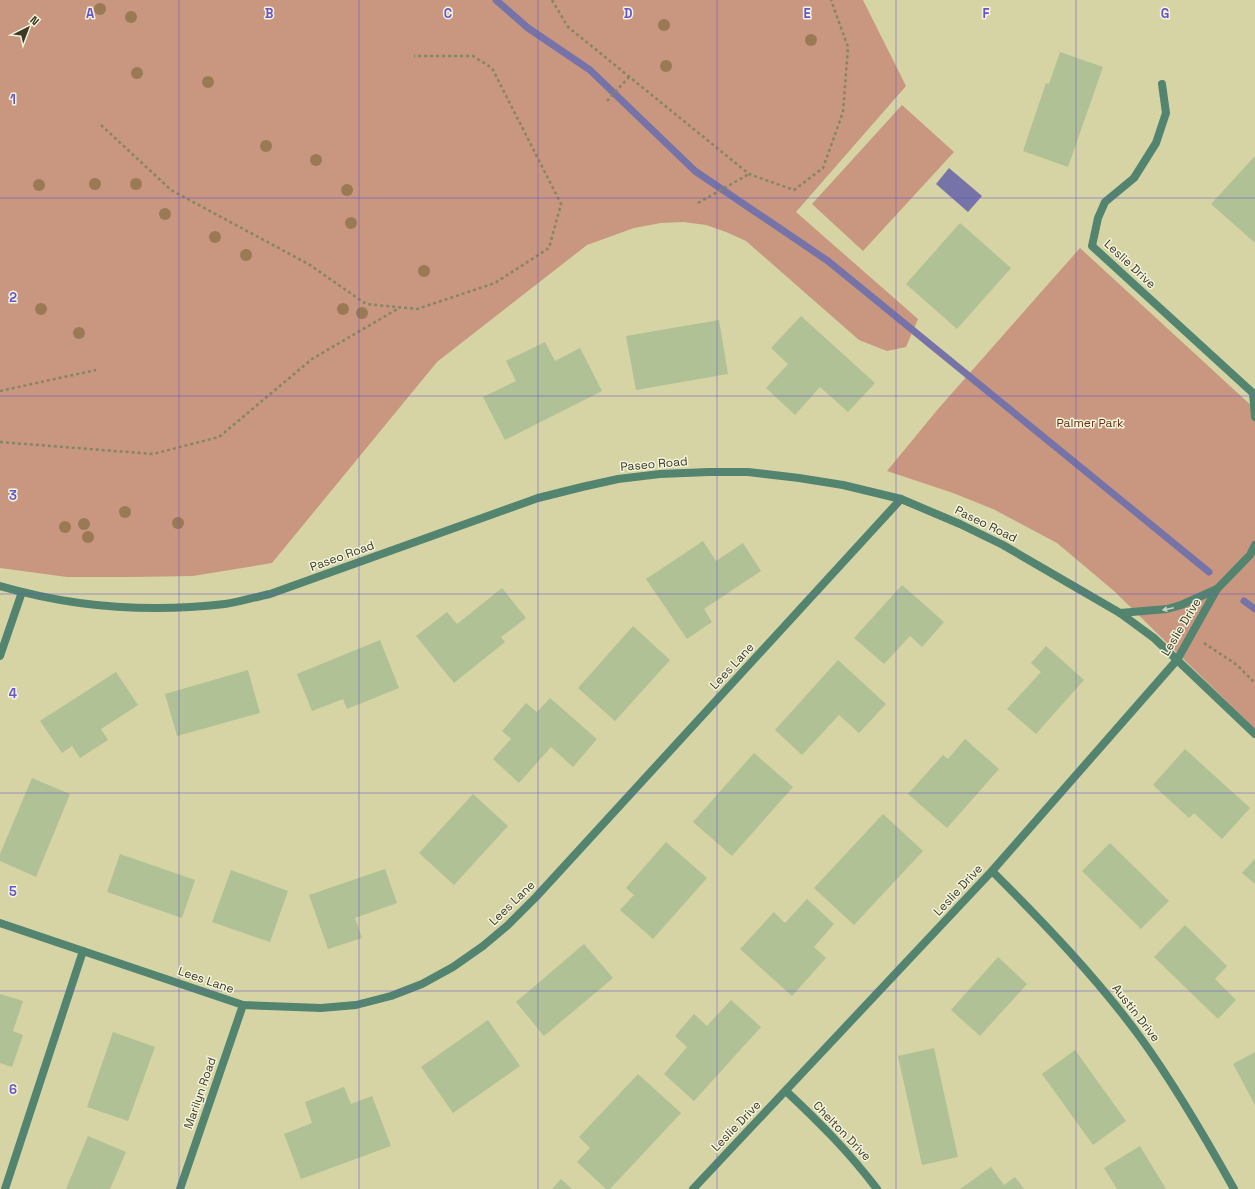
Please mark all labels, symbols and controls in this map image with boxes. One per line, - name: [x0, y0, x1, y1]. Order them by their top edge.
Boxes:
- text: A: [86, 5, 95, 22]
- text: B: [265, 5, 274, 22]
- text: C: [444, 5, 452, 22]
- text: D: [624, 5, 633, 22]
- text: E: [803, 5, 811, 22]
- text: F: [983, 5, 990, 22]
- text: G: [1161, 5, 1169, 22]
- north arrow: [8, 8, 48, 48]
- text: N: [27, 13, 42, 28]
- text: 1: [10, 91, 16, 108]
- street label: Leslie Drive: [1101, 236, 1159, 292]
- text: 2: [9, 289, 17, 306]
- park label: Palmer Park: [1057, 415, 1124, 431]
- street label: Paseo Road: [620, 453, 688, 475]
- text: 3: [9, 487, 17, 504]
- street label: Paseo Road: [952, 502, 1020, 546]
- street label: Paseo Road: [308, 537, 376, 575]
- street label: Leslie Drive: [1157, 595, 1205, 659]
- one-way arrow: [1162, 606, 1174, 612]
- street label: Lees Lane: [706, 639, 758, 693]
- text: 4: [9, 685, 17, 702]
- street label: Leslie Drive: [930, 861, 986, 919]
- street label: Lees Lane: [486, 877, 538, 929]
- text: 5: [9, 883, 17, 900]
- street label: Lees Lane: [176, 963, 236, 997]
- street label: Austin Drive: [1109, 981, 1163, 1045]
- street label: Marilyn Road: [180, 1055, 220, 1131]
- text: 6: [9, 1081, 17, 1098]
- street label: Leslie Drive: [708, 1097, 764, 1155]
- street label: Chelton Drive: [809, 1098, 875, 1164]

